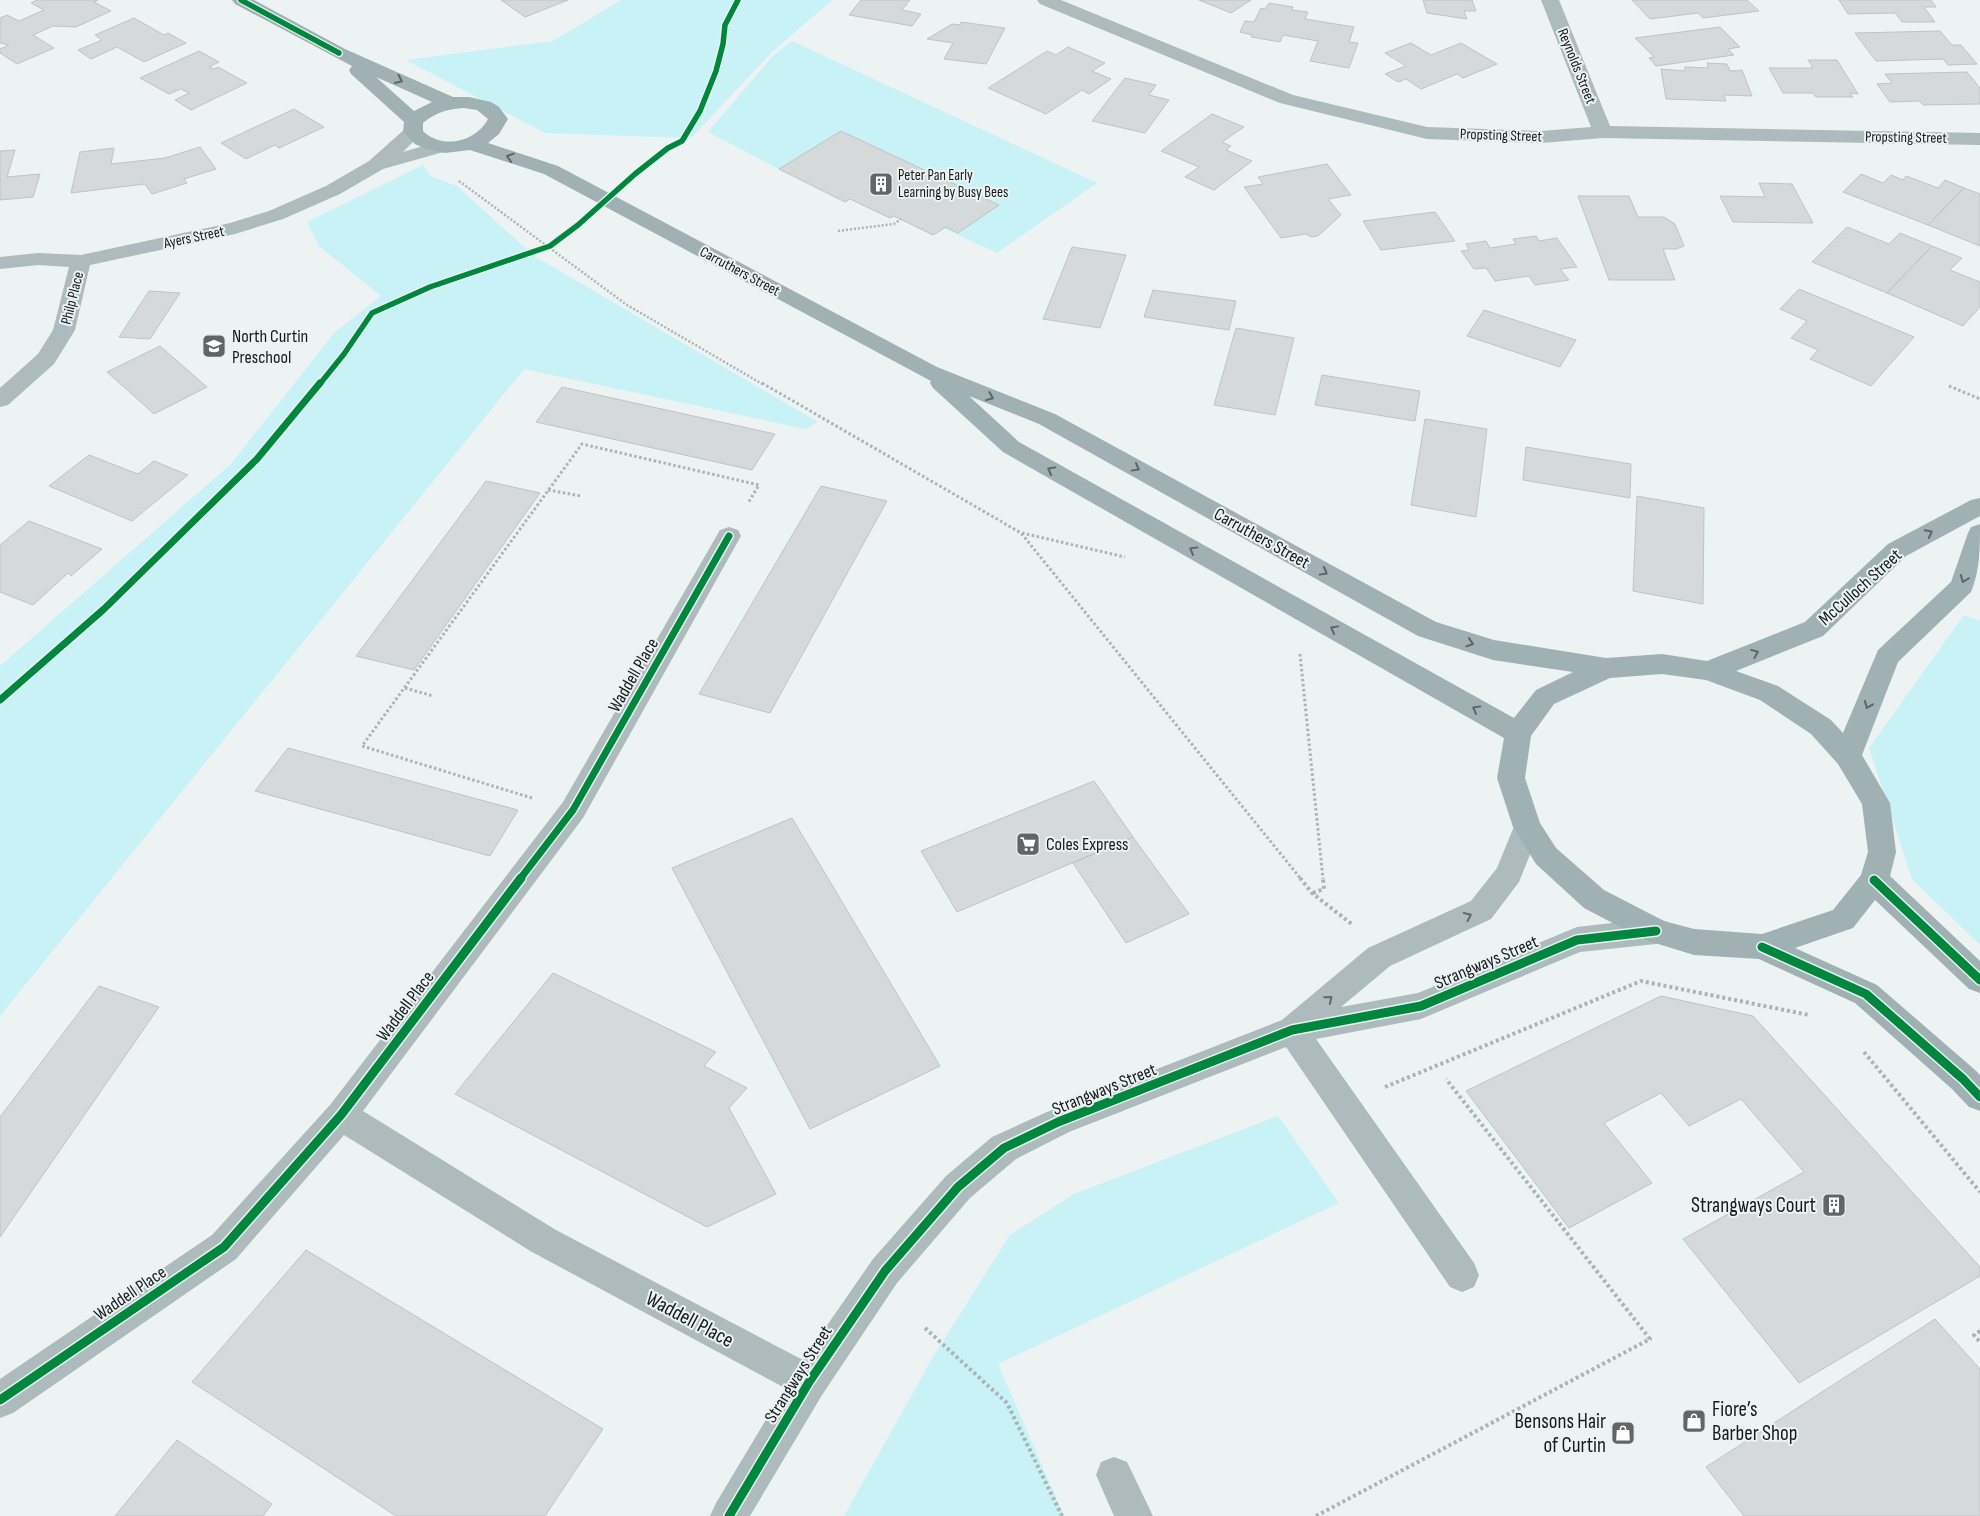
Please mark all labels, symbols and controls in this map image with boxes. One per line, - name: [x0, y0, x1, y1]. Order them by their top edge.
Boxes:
- street label: Reynolds Street: [1553, 26, 1600, 107]
- one-way arrow: [394, 74, 403, 85]
- street label: Propsting Street: [1460, 125, 1543, 146]
- street label: Propsting Street: [1865, 127, 1948, 148]
- one-way arrow: [507, 152, 515, 162]
- place label: Peter Pan Early Learning by Busy Bees: [898, 166, 1008, 202]
- building icon: Peter Pan Early Learning by Busy Bees: [868, 171, 894, 197]
- street label: Ayers Street: [161, 222, 227, 253]
- street label: Carruthers Street: [696, 242, 784, 301]
- street label: Philp Place: [57, 270, 88, 327]
- place label: North Curtin Preschool: [232, 326, 308, 368]
- school or university icon: North Curtin Preschool: [201, 333, 227, 359]
- one-way arrow: [985, 390, 994, 401]
- one-way arrow: [1130, 462, 1139, 472]
- one-way arrow: [1048, 466, 1057, 476]
- street label: Carruthers Street: [1210, 504, 1314, 574]
- one-way arrow: [1924, 529, 1933, 539]
- street label: McCulloch Street: [1815, 544, 1906, 630]
- one-way arrow: [1189, 546, 1198, 556]
- one-way arrow: [1319, 566, 1328, 576]
- one-way arrow: [1960, 574, 1970, 583]
- one-way arrow: [1331, 626, 1340, 636]
- street label: Waddell Place: [604, 634, 663, 716]
- one-way arrow: [1465, 637, 1473, 647]
- one-way arrow: [1750, 649, 1759, 659]
- one-way arrow: [1863, 701, 1873, 709]
- one-way arrow: [1472, 705, 1481, 715]
- supermarket icon: Coles Express: [1015, 831, 1041, 857]
- place label: Coles Express: [1046, 834, 1128, 855]
- one-way arrow: [1463, 912, 1472, 923]
- street label: Strangways Street: [1431, 931, 1542, 994]
- street label: Waddell Place: [372, 967, 439, 1045]
- one-way arrow: [1324, 995, 1333, 1004]
- street label: Strangways Street: [1049, 1059, 1160, 1120]
- building icon: Strangways Court: [1821, 1192, 1847, 1218]
- place label: Strangways Court: [1691, 1193, 1816, 1218]
- street label: Waddell Place: [90, 1262, 170, 1325]
- street label: Waddell Place: [642, 1286, 738, 1353]
- street label: Strangways Street: [760, 1321, 837, 1427]
- place label: Fiore’s Barber Shop: [1712, 1397, 1797, 1446]
- shop icon: Fiore’s Barber Shop: [1681, 1408, 1707, 1434]
- place label: Bensons Hair of Curtin: [1514, 1409, 1606, 1458]
- shop icon: Bensons Hair of Curtin: [1610, 1420, 1636, 1446]

